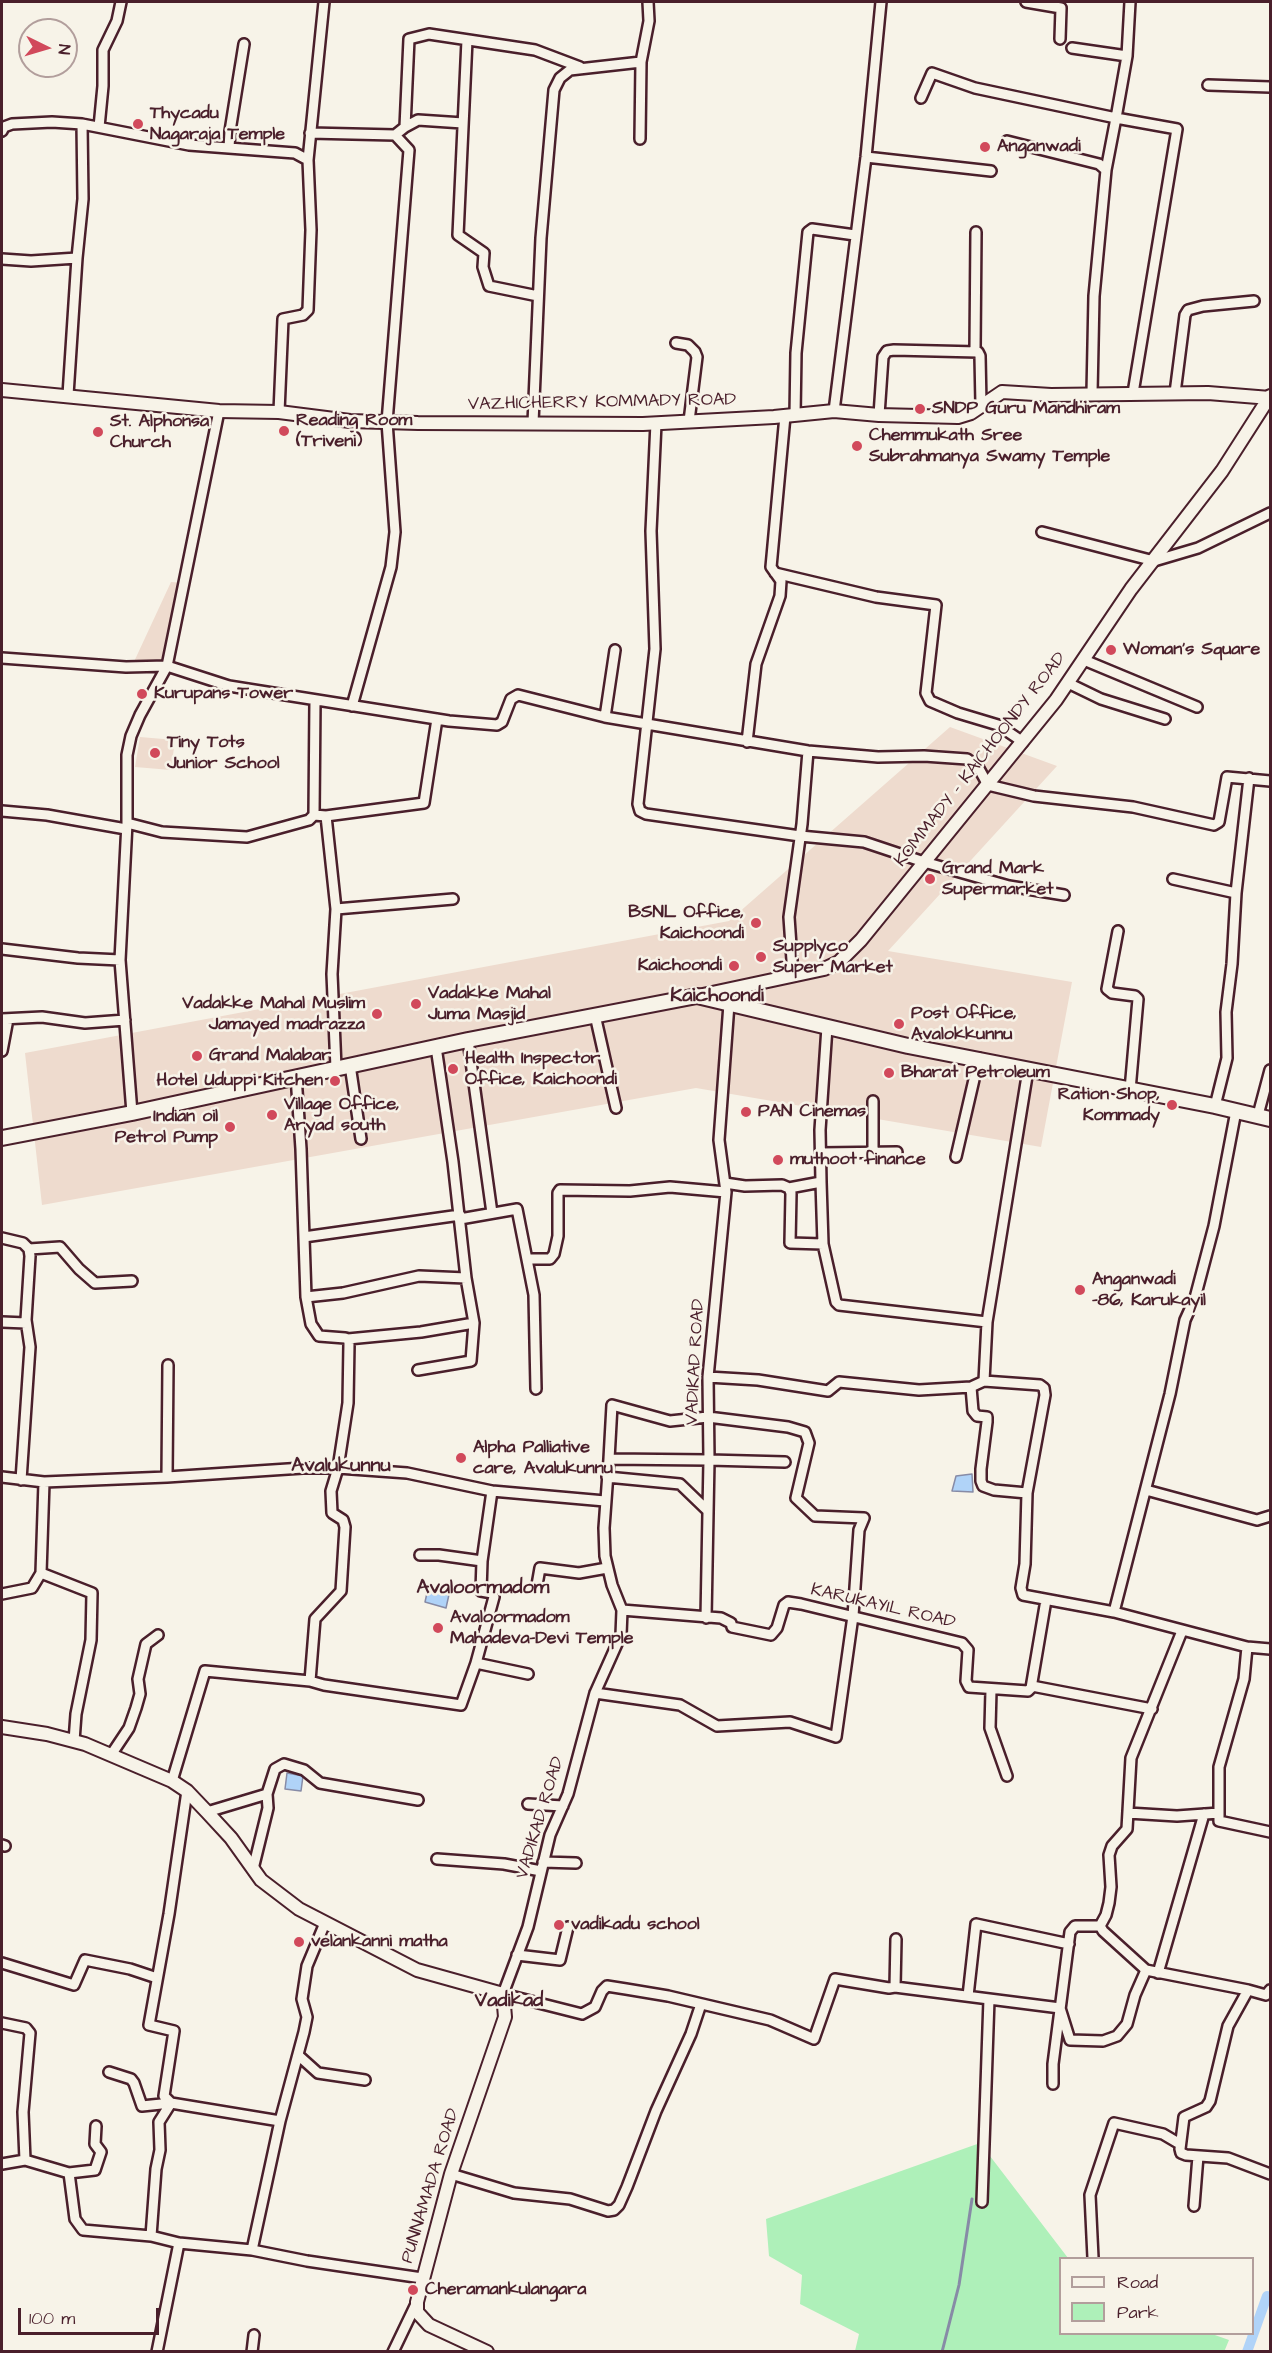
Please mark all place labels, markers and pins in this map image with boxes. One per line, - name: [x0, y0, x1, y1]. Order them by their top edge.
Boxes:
- place label: Thycadu Nagaraja Temple: [150, 103, 285, 146]
- marker: Thycadu Nagaraja Temple: [131, 117, 145, 131]
- place label: Anganwadi: [997, 136, 1081, 158]
- marker: Anganwadi: [978, 140, 992, 154]
- place label: SNDP Guru Mandhiram: [932, 398, 1120, 420]
- marker: SNDP Guru Mandhiram: [913, 402, 927, 416]
- place label: Reading Room (Triveni): [296, 410, 412, 452]
- place label: St. Alphonsa Church: [110, 411, 209, 454]
- marker: Reading Room (Triveni): [277, 424, 291, 438]
- marker: St. Alphonsa Church: [91, 425, 105, 439]
- place label: Chemmukath Sree Subrahmanya Swamy Temple: [869, 425, 1110, 468]
- marker: Chemmukath Sree Subrahmanya Swamy Temple: [850, 439, 864, 453]
- place label: Woman's Square: [1123, 639, 1260, 661]
- marker: Woman's Square: [1104, 643, 1118, 657]
- place label: Kurupans Tower: [154, 683, 293, 705]
- marker: Kurupans Tower: [135, 687, 149, 701]
- place label: Tiny Tots Junior School: [167, 732, 280, 774]
- marker: Tiny Tots Junior School: [148, 746, 162, 760]
- place label: Grand Mark Supermarket: [942, 858, 1054, 900]
- marker: Grand Mark Supermarket: [923, 872, 937, 886]
- place label: BSNL Office, Kaichoondi: [628, 902, 744, 944]
- marker: BSNL Office, Kaichoondi: [749, 916, 763, 930]
- place label: Supplyco Super Market: [773, 936, 893, 978]
- marker: Supplyco Super Market: [754, 950, 768, 964]
- place label: Kaichoondi: [638, 955, 722, 977]
- marker: Kaichoondi: [727, 959, 741, 973]
- place label: Vadakke Mahal Juma Masjid: [428, 983, 551, 1026]
- place label: Vadakke Mahal Muslim Jamayed madrazza: [182, 993, 365, 1036]
- marker: Vadakke Mahal Juma Masjid: [409, 997, 423, 1011]
- place label: Post Office, Avalokkunnu: [911, 1003, 1017, 1046]
- marker: Vadakke Mahal Muslim Jamayed madrazza: [370, 1007, 384, 1021]
- marker: Post Office, Avalokkunnu: [892, 1017, 906, 1031]
- place label: Grand Malabar: [209, 1045, 331, 1067]
- place label: Health Inspector Office, Kaichoondi: [465, 1048, 617, 1090]
- marker: Grand Malabar: [190, 1049, 204, 1063]
- marker: Health Inspector Office, Kaichoondi: [446, 1062, 460, 1076]
- place label: Bharat Petroleum: [901, 1062, 1050, 1084]
- marker: Bharat Petroleum: [882, 1066, 896, 1080]
- place label: Hotel Uduppi Kitchen: [157, 1070, 323, 1092]
- marker: Hotel Uduppi Kitchen: [328, 1074, 342, 1088]
- place label: Ration Shop, Kommady: [1058, 1084, 1160, 1126]
- place label: Village Office, Aryad south: [284, 1094, 400, 1136]
- marker: Ration Shop, Kommady: [1165, 1098, 1179, 1112]
- place label: PAN Cinemas: [758, 1101, 866, 1123]
- marker: PAN Cinemas: [739, 1105, 753, 1119]
- place label: Indian oil Petrol Pump: [115, 1106, 218, 1148]
- marker: Village Office, Aryad south: [265, 1108, 279, 1122]
- marker: Indian oil Petrol Pump: [223, 1120, 237, 1134]
- place label: muthoot finance: [790, 1149, 926, 1171]
- marker: muthoot finance: [771, 1153, 785, 1167]
- place label: Anganwadi -86, Karukayil: [1092, 1269, 1206, 1312]
- marker: Anganwadi -86, Karukayil: [1073, 1283, 1087, 1297]
- place label: Alpha Palliative care, Avalukunnu: [473, 1437, 613, 1480]
- marker: Alpha Palliative care, Avalukunnu: [454, 1451, 468, 1465]
- place label: Avaloormadom Mahadeva-Devi Temple: [450, 1607, 633, 1650]
- marker: Avaloormadom Mahadeva-Devi Temple: [431, 1621, 445, 1635]
- place label: vadikadu school: [571, 1914, 700, 1936]
- marker: vadikadu school: [552, 1918, 566, 1932]
- place label: velankanni matha: [311, 1931, 448, 1953]
- marker: velankanni matha: [292, 1935, 306, 1949]
- place label: Cheramankulangara: [425, 2279, 586, 2301]
- marker: Cheramankulangara: [406, 2283, 420, 2297]

